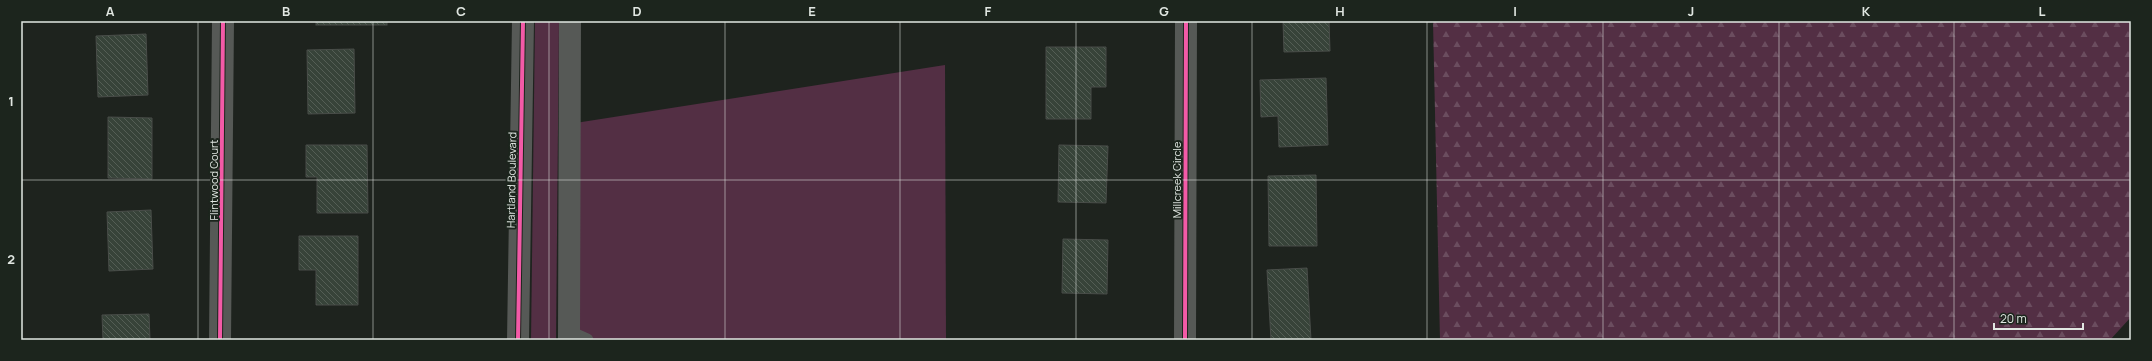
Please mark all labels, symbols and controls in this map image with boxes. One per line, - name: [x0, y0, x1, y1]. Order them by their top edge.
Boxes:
- text: A: [106, 2, 115, 20]
- text: B: [282, 2, 290, 20]
- text: C: [456, 2, 466, 20]
- text: D: [632, 2, 642, 20]
- text: E: [808, 2, 816, 20]
- text: F: [985, 2, 992, 20]
- text: G: [1159, 2, 1169, 20]
- text: H: [1335, 2, 1345, 20]
- text: I: [1513, 2, 1517, 20]
- text: J: [1688, 2, 1694, 20]
- text: K: [1862, 2, 1871, 20]
- text: L: [2039, 2, 2046, 20]
- text: 1: [8, 92, 14, 110]
- street label: Hartland Boulevard: [503, 132, 519, 228]
- street label: Flintwood Court: [206, 140, 221, 220]
- street label: Millcreek Circle: [1169, 141, 1184, 218]
- text: 2: [7, 250, 15, 268]
- scale bar: [1994, 305, 2083, 331]
- text: 20 m: [2000, 310, 2027, 327]

